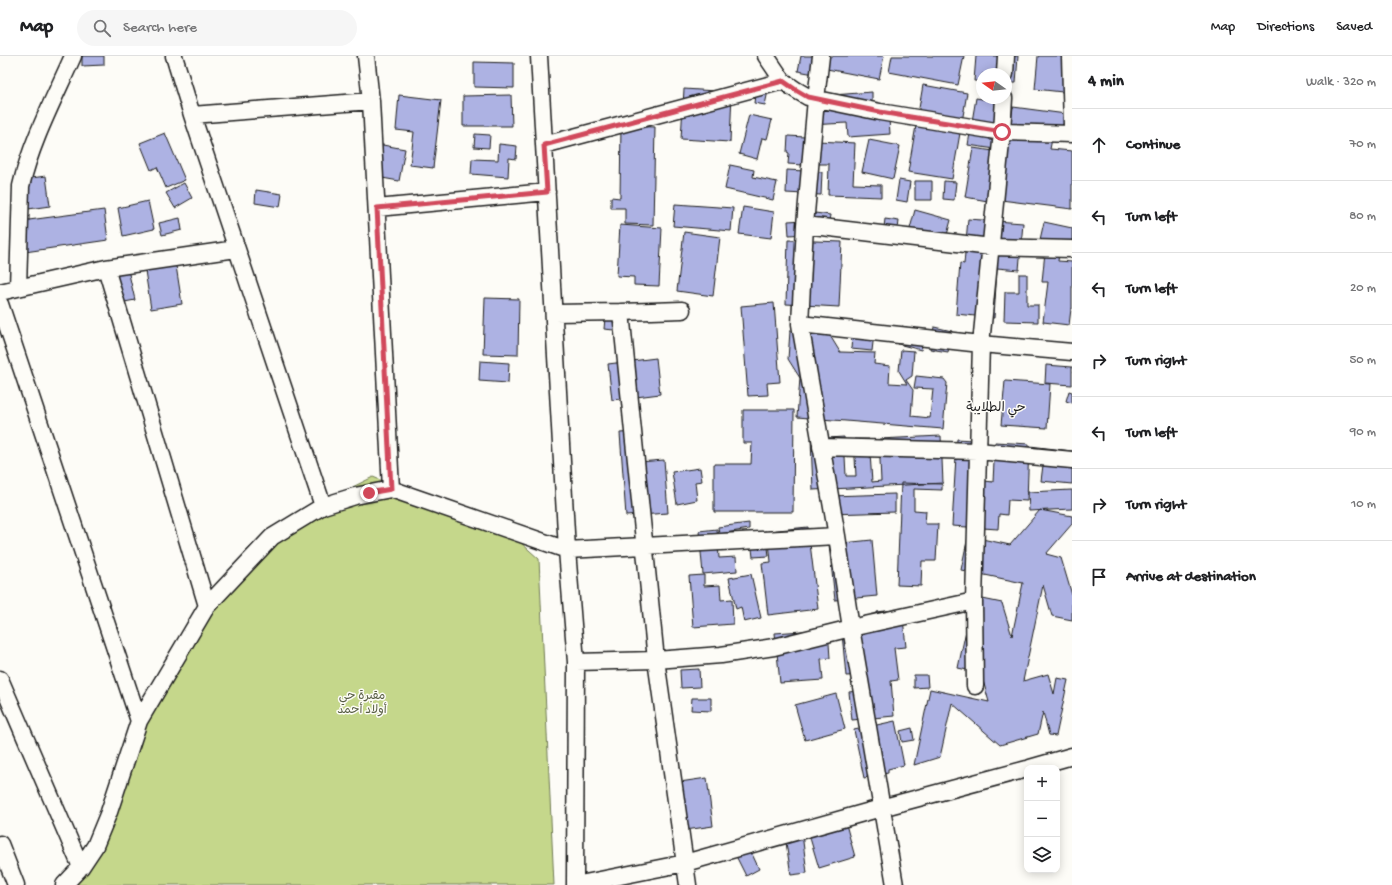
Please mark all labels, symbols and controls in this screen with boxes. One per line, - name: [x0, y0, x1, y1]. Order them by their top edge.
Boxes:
- search box: [77, 10, 357, 46]
- text: Map: [20, 16, 53, 39]
- icon: search: [91, 17, 113, 39]
- text: Search here: [123, 19, 197, 37]
- text: Map: [1211, 19, 1235, 36]
- text: Directions: [1257, 19, 1314, 36]
- text: Saved: [1336, 19, 1372, 36]
- north arrow: [976, 68, 1012, 104]
- text: 4 min: [1088, 72, 1124, 92]
- text: Walk · 320 m: [1306, 75, 1376, 90]
- route start: [993, 123, 1011, 141]
- icon: ahead: [1088, 134, 1110, 156]
- text: Continue: [1126, 136, 1180, 154]
- text: 70 m: [1350, 137, 1376, 152]
- icon: left: [1088, 206, 1110, 228]
- text: Turn left: [1126, 208, 1177, 226]
- text: 80 m: [1349, 209, 1376, 224]
- icon: left: [1088, 278, 1110, 300]
- text: Turn left: [1126, 280, 1177, 298]
- text: 20 m: [1350, 281, 1376, 296]
- icon: right: [1088, 350, 1110, 372]
- text: Turn right: [1126, 352, 1186, 370]
- text: 50 m: [1349, 353, 1376, 368]
- district label: حي الطلايبة: [966, 401, 1026, 418]
- icon: left: [1088, 422, 1110, 444]
- text: Turn left: [1126, 424, 1177, 442]
- text: 90 m: [1350, 425, 1376, 440]
- route end: [360, 484, 378, 502]
- icon: right: [1088, 494, 1110, 516]
- text: Turn right: [1126, 496, 1186, 514]
- text: 10 m: [1351, 497, 1376, 512]
- icon: arrive: [1088, 566, 1110, 588]
- text: Arrive at destination: [1126, 568, 1256, 586]
- park label: مقبرة حي أولاد أحمد: [337, 690, 387, 718]
- map controls: [1024, 765, 1060, 873]
- button: +: [1024, 765, 1060, 801]
- button: −: [1024, 801, 1060, 837]
- button: layers: [1024, 837, 1060, 873]

